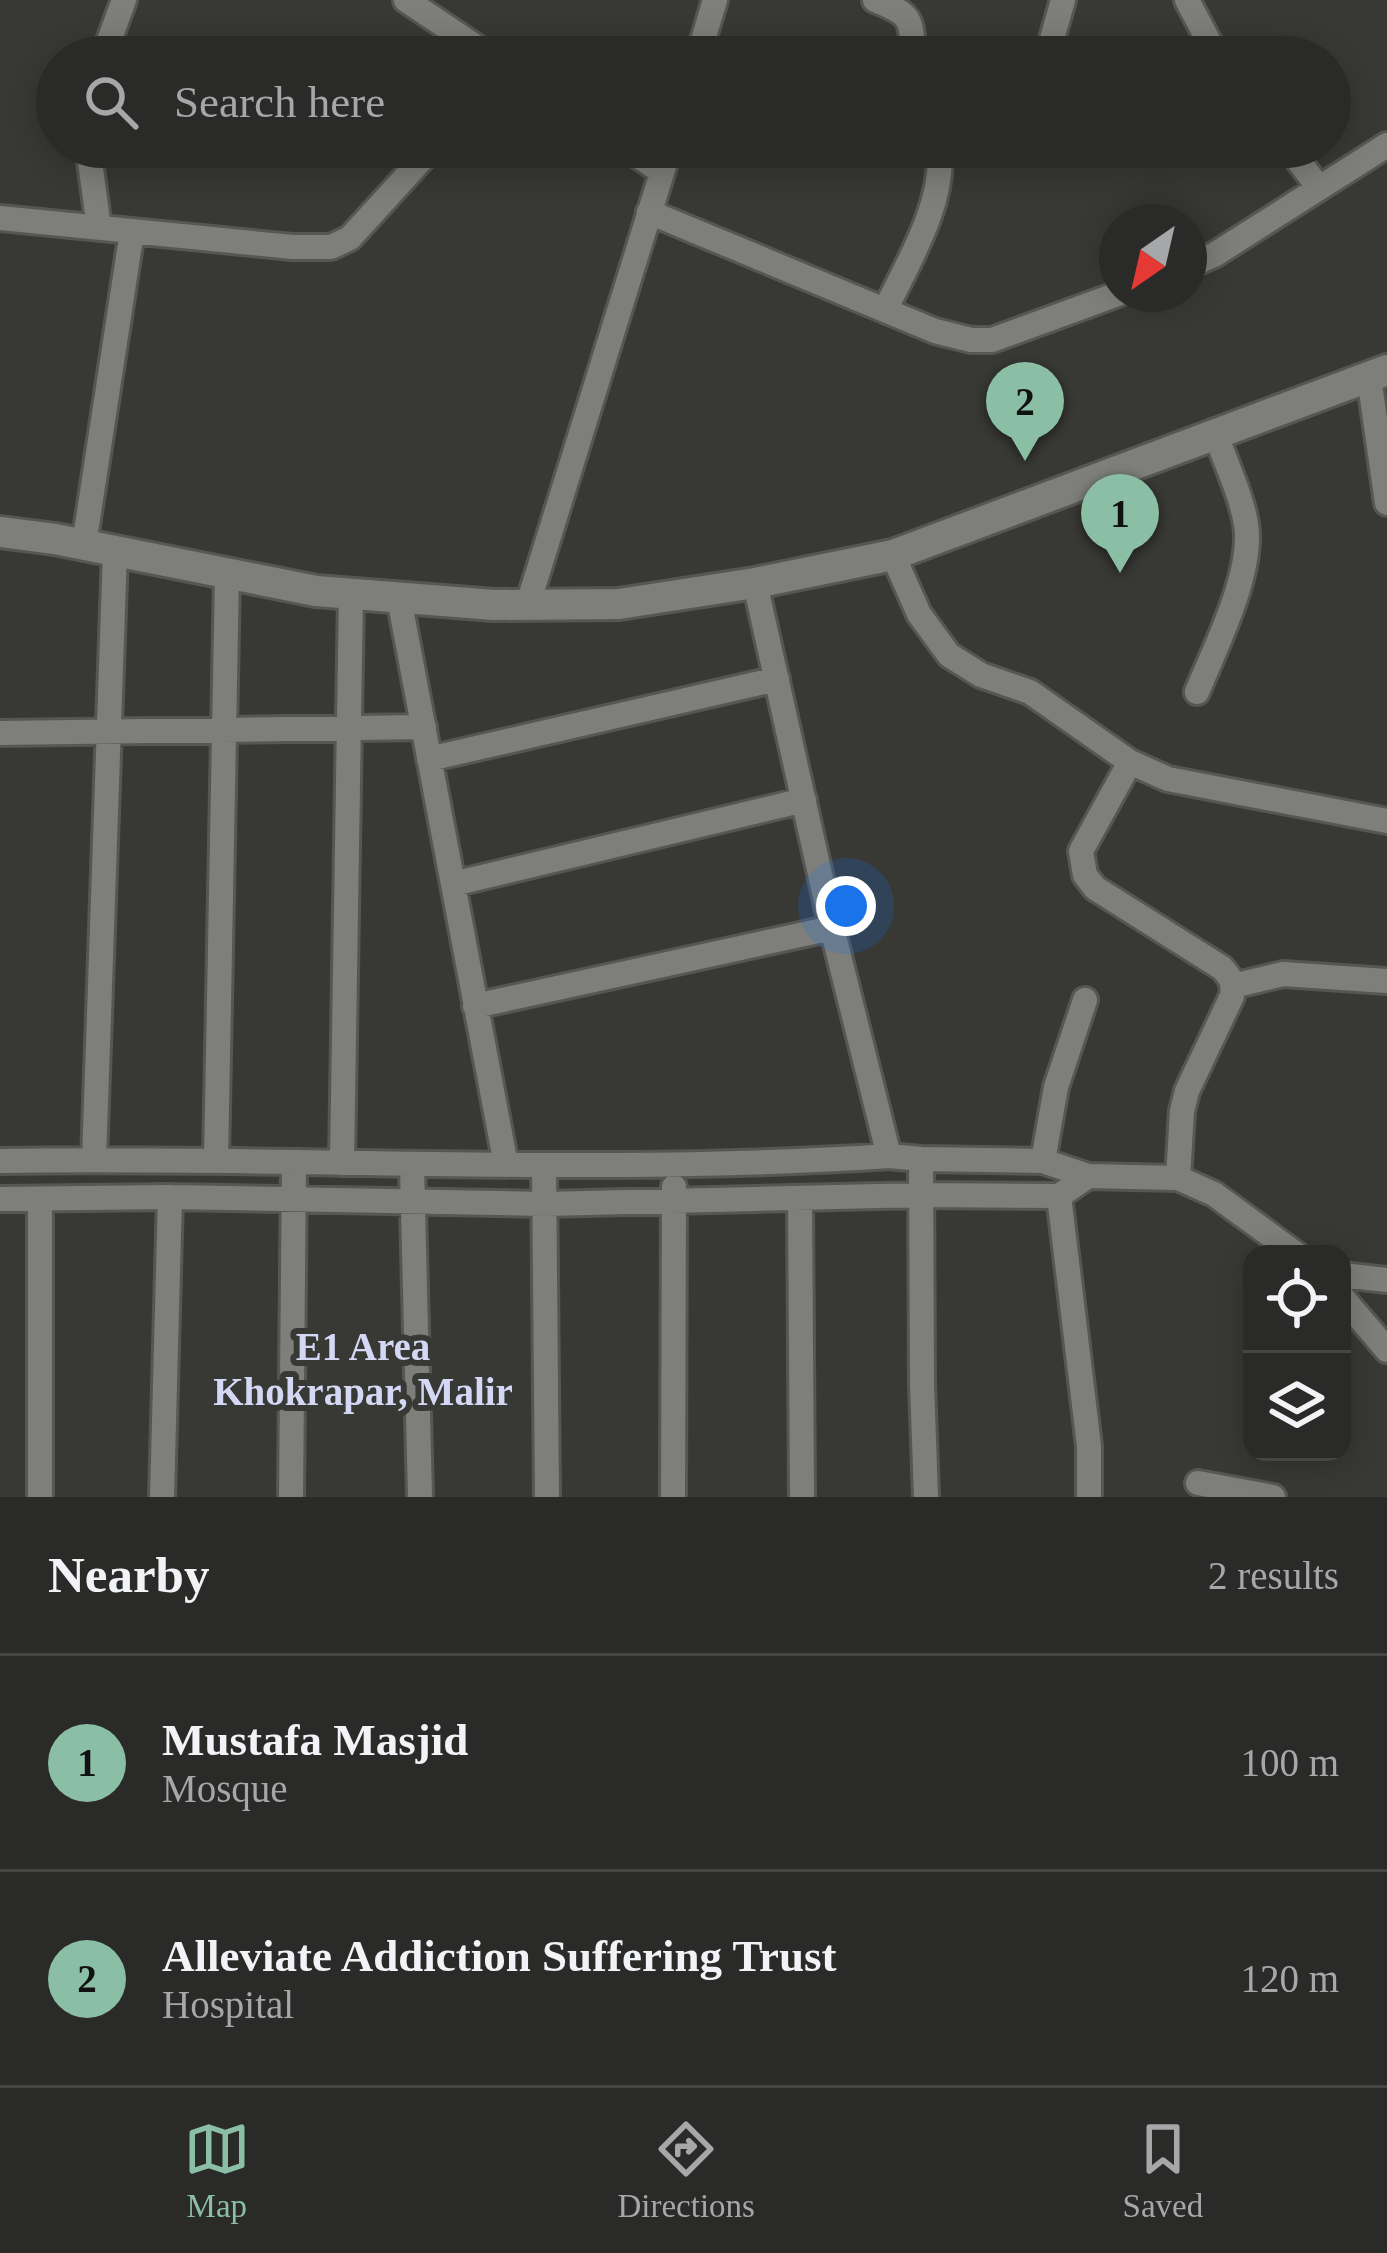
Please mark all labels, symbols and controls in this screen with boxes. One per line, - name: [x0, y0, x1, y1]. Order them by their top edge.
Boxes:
- search box: [36, 36, 1351, 168]
- icon: search: [78, 69, 144, 135]
- text: Search here: [174, 77, 385, 127]
- north arrow: [1099, 204, 1207, 312]
- pin: 2: [986, 362, 1064, 461]
- pin: 1: [1081, 474, 1159, 573]
- your location: [816, 876, 876, 936]
- map controls: [1243, 1245, 1351, 1461]
- button: locate: [1243, 1245, 1351, 1353]
- district label: E1 Area Khokrapar, Malir: [213, 1325, 513, 1414]
- button: layers: [1243, 1353, 1351, 1461]
- text: Nearby: [48, 1547, 209, 1603]
- text: 2 results: [1208, 1554, 1339, 1597]
- text: Mustafa Masjid: [162, 1715, 468, 1765]
- text: 1: [77, 1741, 97, 1784]
- text: 100 m: [1240, 1741, 1339, 1784]
- text: Mosque: [162, 1767, 288, 1810]
- text: Alleviate Addiction Suffering Trust: [162, 1931, 837, 1981]
- text: 2: [77, 1957, 97, 2000]
- text: 120 m: [1240, 1957, 1339, 2000]
- text: Hospital: [162, 1983, 294, 2026]
- tab: Map: [184, 2116, 250, 2225]
- tab: Directions: [617, 2116, 755, 2225]
- tab: Saved: [1123, 2116, 1203, 2225]

